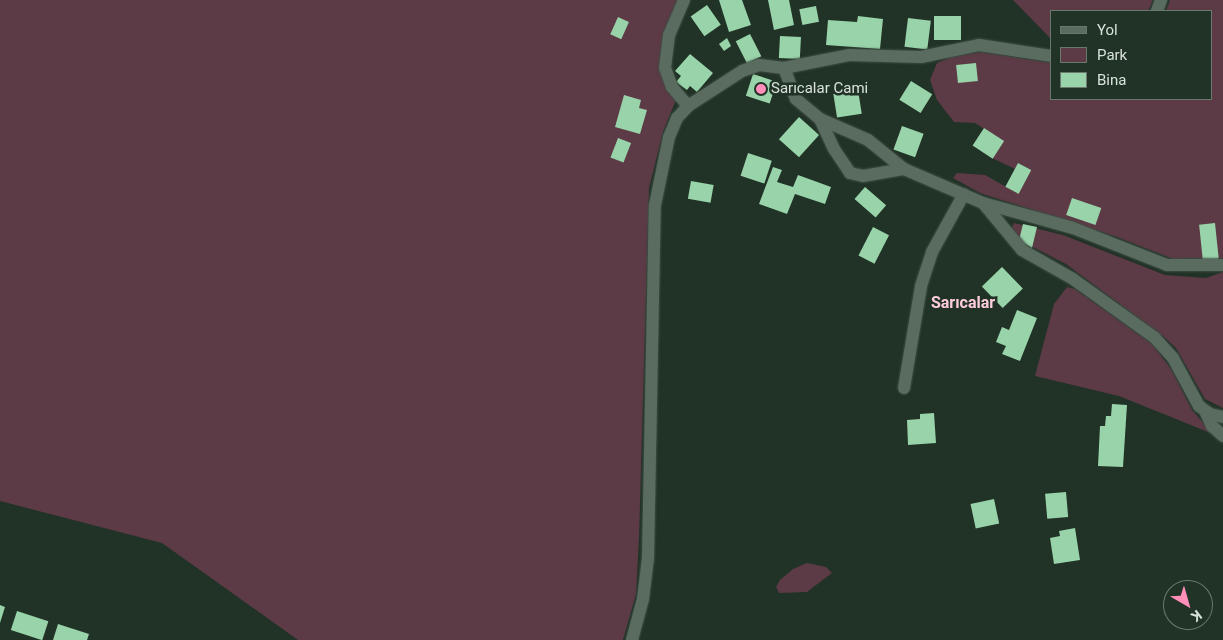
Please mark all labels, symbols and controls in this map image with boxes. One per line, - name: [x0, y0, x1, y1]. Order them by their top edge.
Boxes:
- legend: [1050, 10, 1213, 100]
- text: Yol: [1097, 21, 1118, 39]
- text: Park: [1097, 46, 1127, 64]
- text: Bina: [1097, 71, 1126, 89]
- place label: Sarıcalar Cami: [771, 80, 868, 98]
- marker: Sarıcalar Cami: [755, 83, 767, 95]
- district label: Sarıcalar: [931, 293, 995, 313]
- north arrow: [1163, 580, 1213, 630]
- text: K: [1188, 607, 1205, 625]

